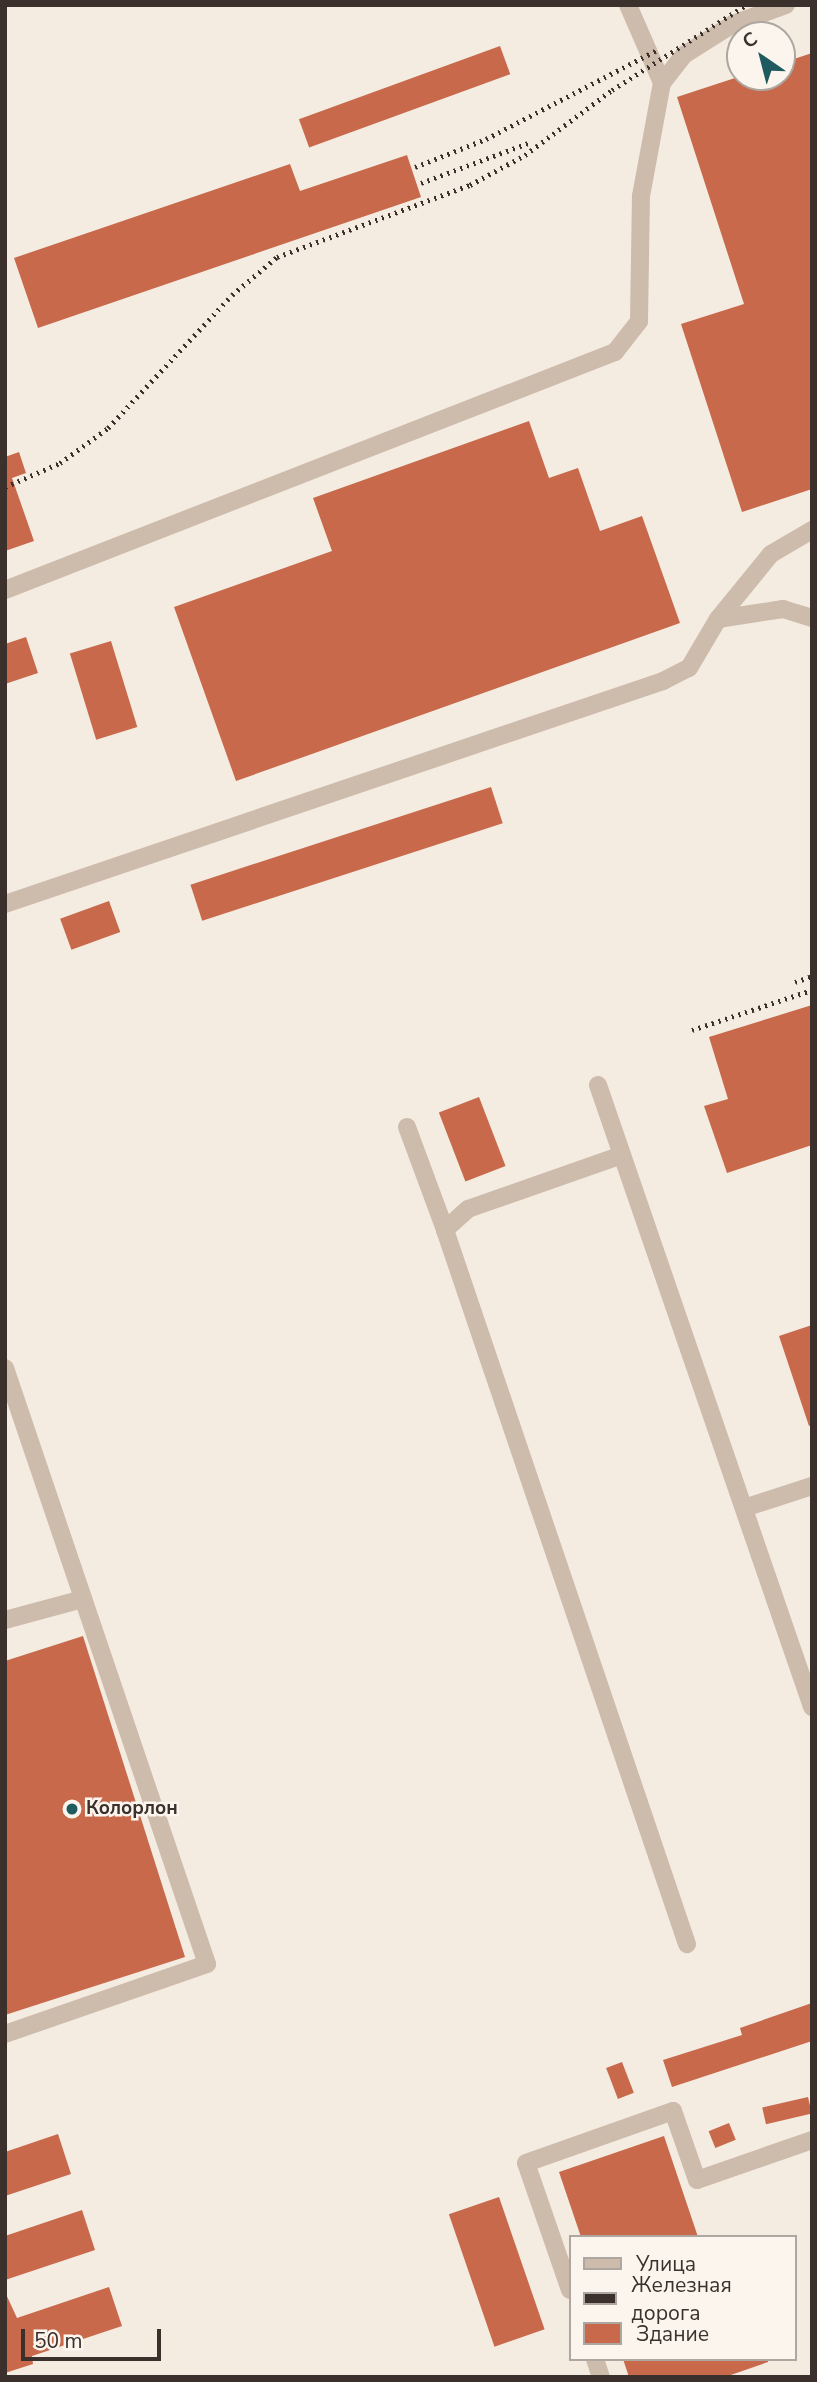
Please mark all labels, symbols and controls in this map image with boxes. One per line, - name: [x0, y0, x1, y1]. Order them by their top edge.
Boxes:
- north arrow: [726, 21, 796, 91]
- text: С: [737, 26, 763, 55]
- place label: Колорлон: [86, 1798, 178, 1820]
- marker: Колорлон: [64, 1801, 80, 1817]
- legend: [568, 2235, 796, 2361]
- text: Улица: [636, 2250, 696, 2278]
- text: Железная дорога: [631, 2271, 732, 2327]
- scale bar: [24, 2316, 164, 2360]
- text: Здание: [636, 2320, 709, 2348]
- text: 50 m: [34, 2327, 83, 2355]

